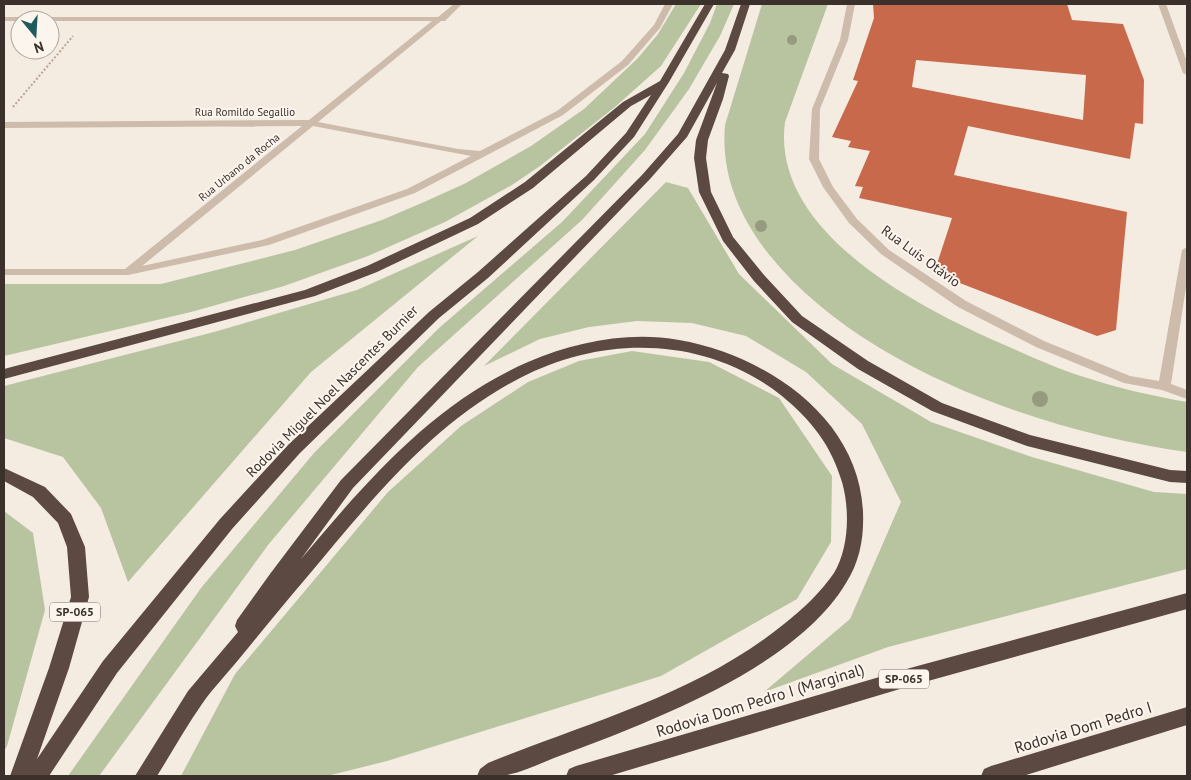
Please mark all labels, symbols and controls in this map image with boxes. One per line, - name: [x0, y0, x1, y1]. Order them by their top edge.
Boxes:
- north arrow: [10, 10, 60, 60]
- text: N: [32, 37, 46, 57]
- street label: Rua Romildo Segallio: [195, 105, 295, 119]
- street label: Rua Urbano da Rocha: [196, 130, 282, 204]
- street label: Rua Luis Otávio: [878, 221, 964, 291]
- street label: Rodovia Miguel Noel Nascentes Burnier: [242, 301, 422, 481]
- road number: SP-065: [50, 602, 100, 622]
- street label: Rodovia Dom Pedro I (Marginal): [654, 659, 866, 741]
- road number: SP-065: [879, 670, 929, 689]
- street label: Rodovia Dom Pedro I: [1012, 697, 1154, 757]

